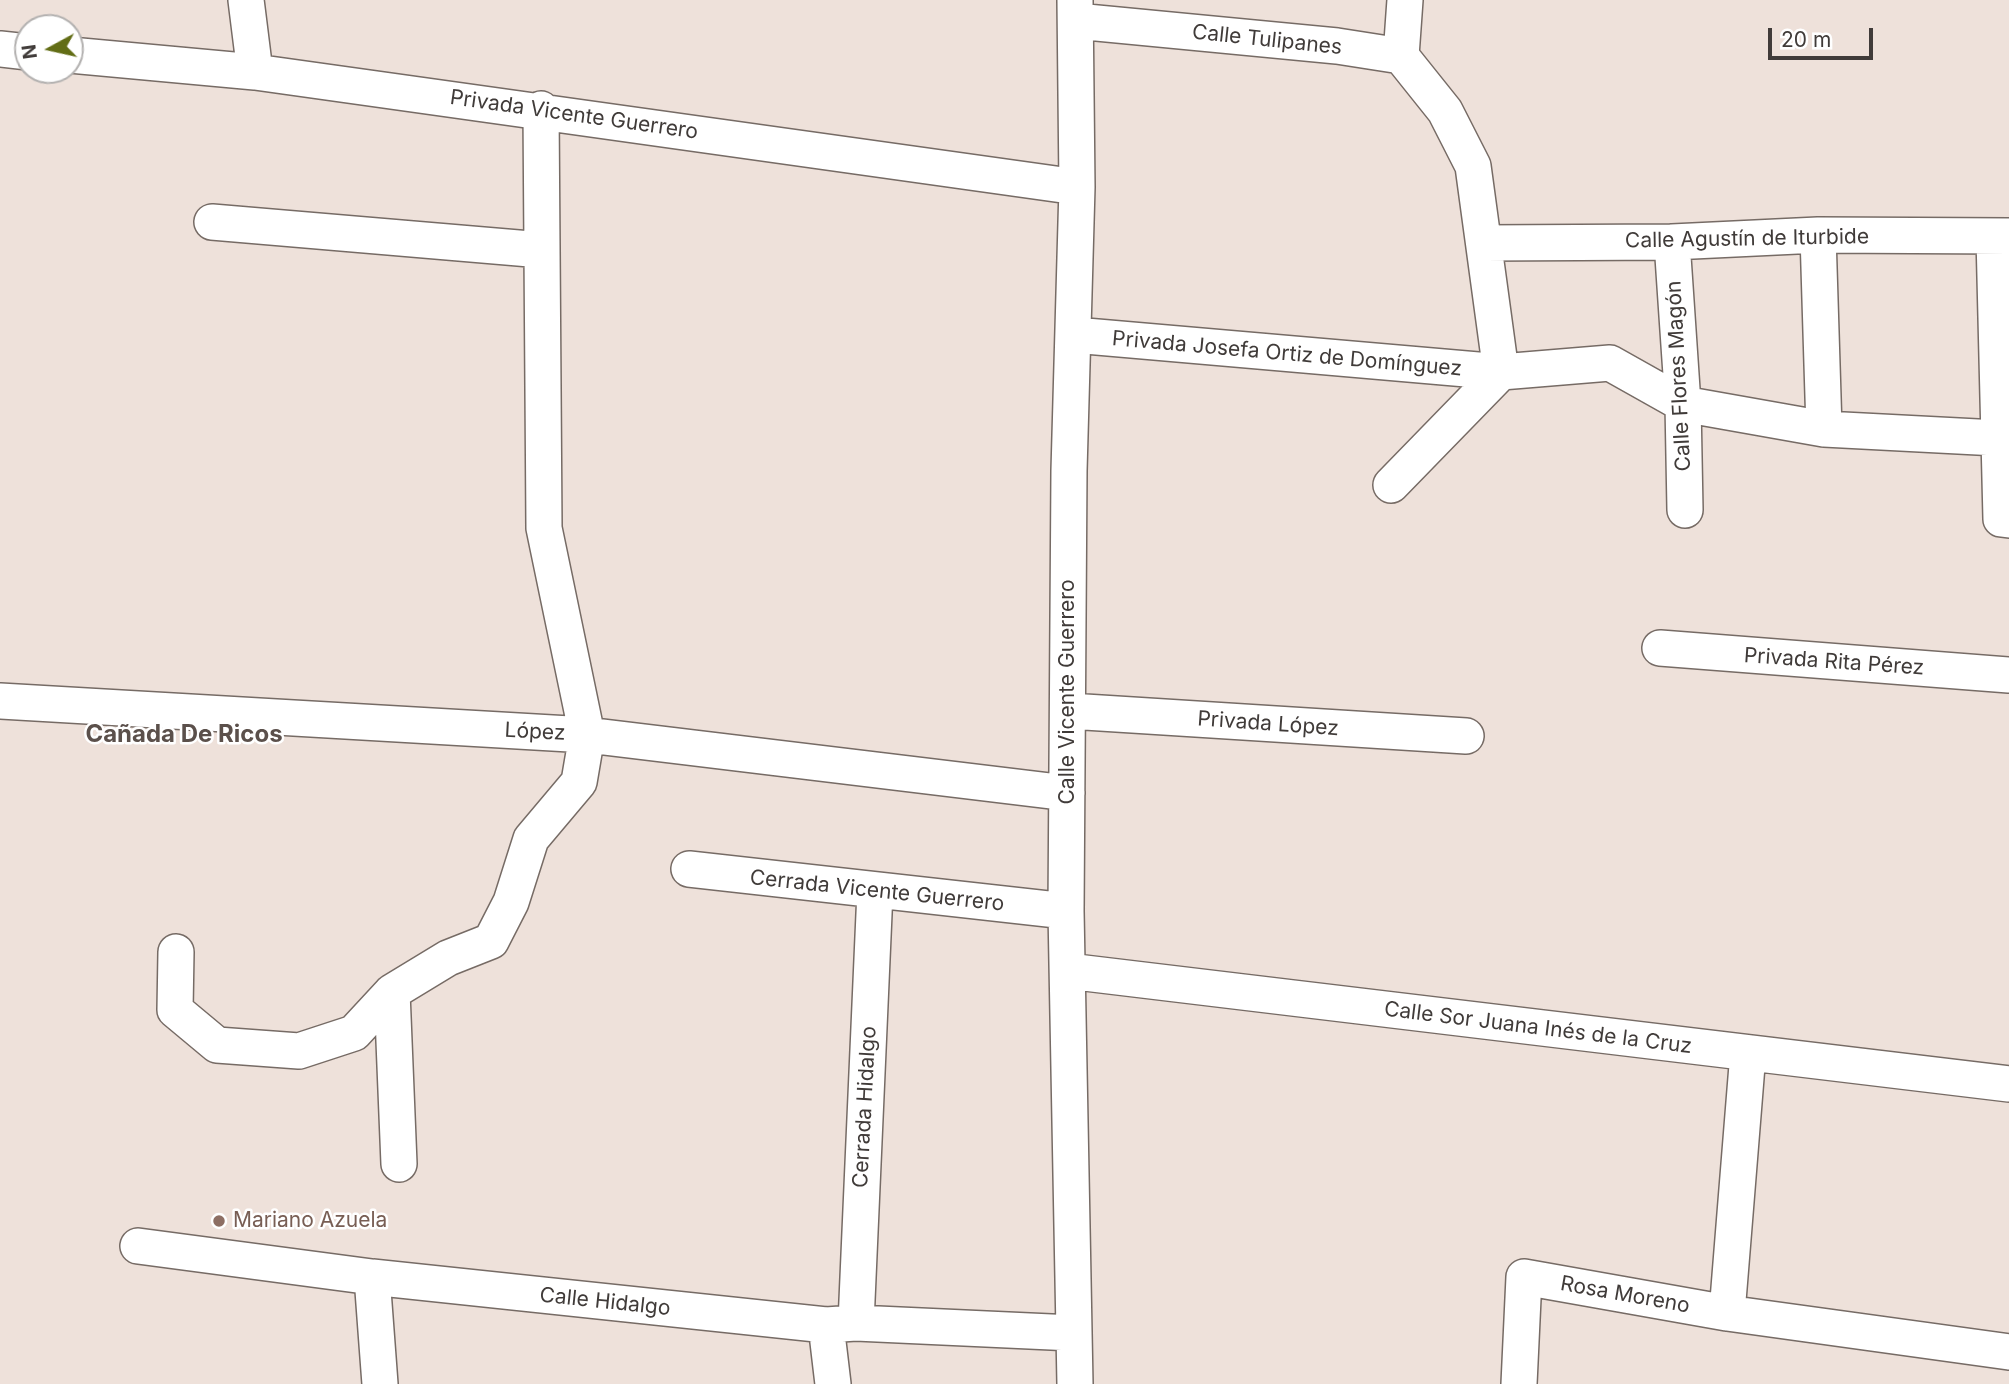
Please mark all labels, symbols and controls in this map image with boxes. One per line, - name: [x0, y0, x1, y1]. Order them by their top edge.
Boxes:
- north arrow: [14, 14, 84, 84]
- scale bar: [1771, 14, 1876, 58]
- street label: Calle Tulipanes: [1191, 20, 1343, 60]
- text: 20 m: [1781, 27, 1831, 52]
- text: N: [17, 43, 42, 60]
- street label: Privada Vicente Guerrero: [448, 85, 700, 145]
- street label: Calle Agustín de Iturbide: [1625, 224, 1869, 254]
- street label: Calle Flores Magón: [1661, 280, 1697, 472]
- street label: Privada Josefa Ortiz de Domínguez: [1111, 326, 1463, 382]
- street label: Calle Vicente Guerrero: [1055, 579, 1081, 805]
- street label: Privada Rita Pérez: [1743, 643, 1925, 681]
- street label: Privada López: [1196, 706, 1340, 742]
- street label: López: [504, 718, 566, 746]
- district label: Cañada De Ricos: [85, 721, 283, 749]
- street label: Cerrada Vicente Guerrero: [749, 865, 1005, 917]
- street label: Calle Sor Juana Inés de la Cruz: [1383, 997, 1693, 1059]
- street label: Cerrada Hidalgo: [848, 1025, 882, 1189]
- place label: Mariano Azuela: [233, 1208, 387, 1234]
- marker: Mariano Azuela: [211, 1213, 227, 1229]
- street label: Rosa Moreno: [1558, 1271, 1692, 1319]
- street label: Calle Hidalgo: [538, 1283, 672, 1321]

